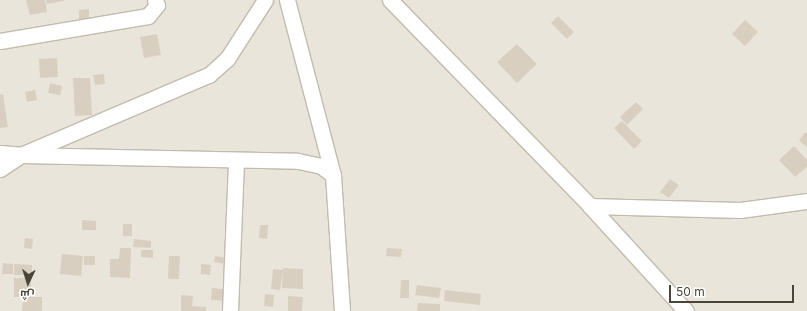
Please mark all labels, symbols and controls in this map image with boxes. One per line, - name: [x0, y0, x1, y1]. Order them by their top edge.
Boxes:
- north arrow: [8, 263, 48, 303]
- scale bar: [671, 277, 796, 303]
- text: 50 m: [676, 284, 705, 299]
- text: ش: [20, 287, 35, 302]

